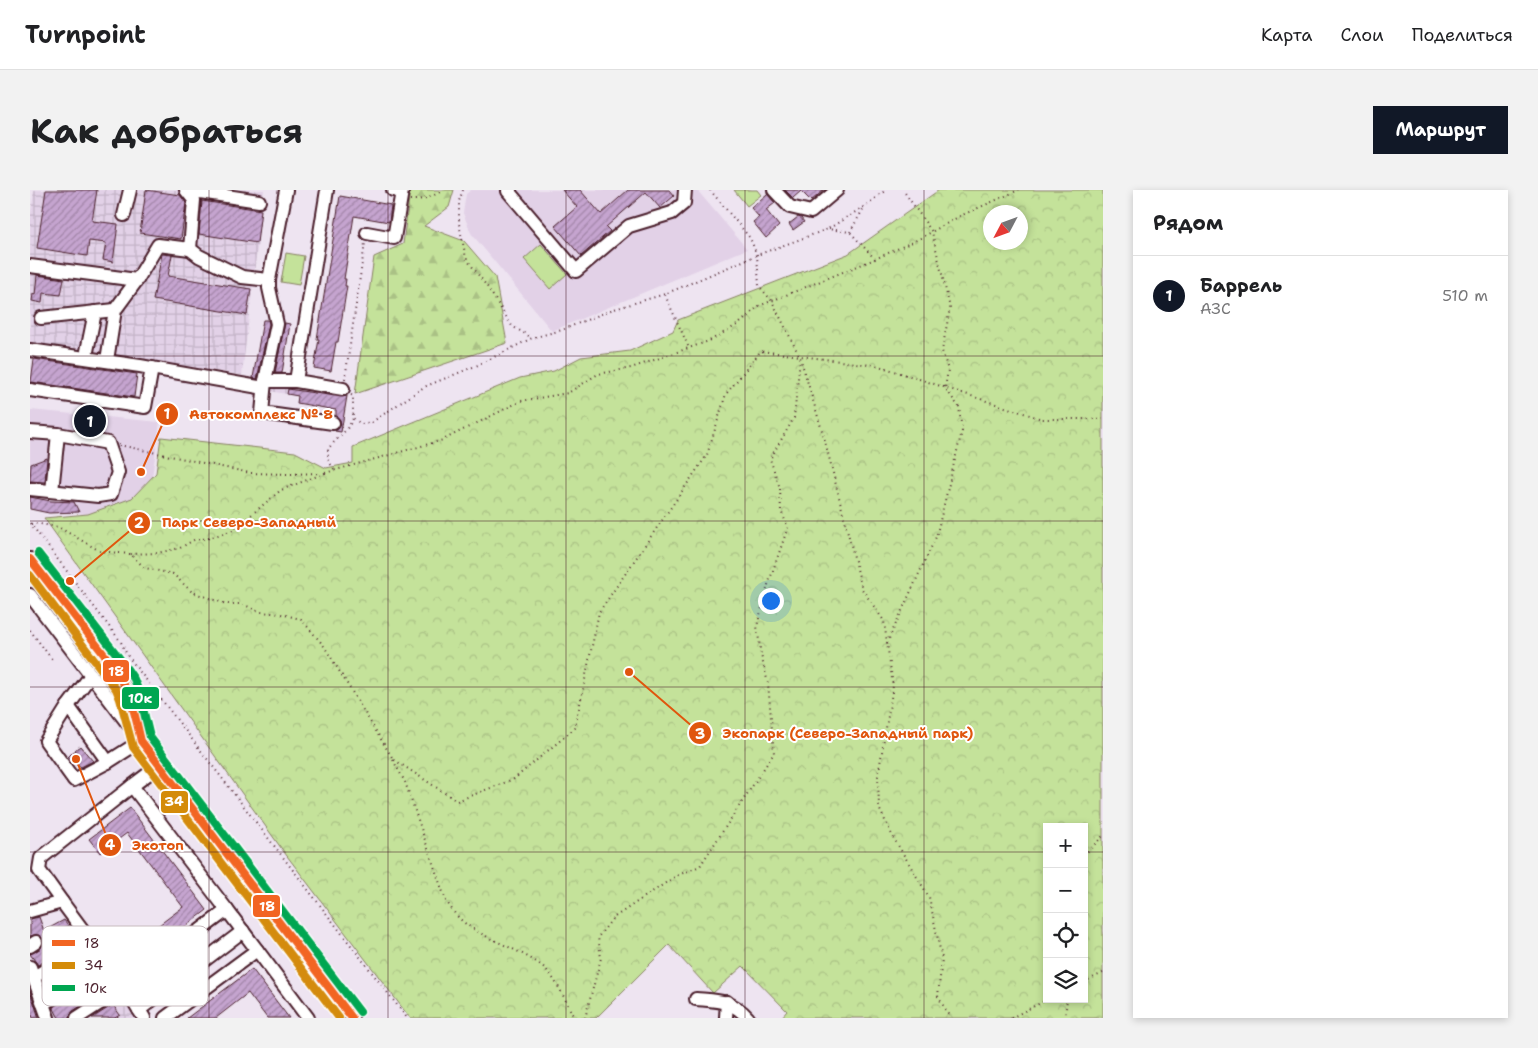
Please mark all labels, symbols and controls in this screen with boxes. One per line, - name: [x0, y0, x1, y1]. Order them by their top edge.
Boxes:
- text: Turnpoint: [25, 19, 146, 51]
- text: Карта: [1261, 23, 1312, 47]
- text: Слои: [1340, 23, 1384, 47]
- text: Поделиться: [1412, 23, 1513, 47]
- button: Маршрут: [1373, 106, 1508, 154]
- text: Как добраться: [30, 107, 303, 154]
- north arrow: [983, 205, 1028, 250]
- text: Рядом: [1153, 209, 1223, 237]
- text: Баррель: [1200, 273, 1282, 298]
- text: 1: [1165, 285, 1173, 306]
- text: 510 m: [1442, 285, 1488, 306]
- text: АЗС: [1200, 298, 1231, 319]
- callout: Автокомплекс № 8: [154, 400, 343, 429]
- pin: 1: [74, 402, 106, 440]
- text: 1: [164, 404, 171, 424]
- text: Автокомплекс № 8: [189, 405, 333, 423]
- callout: Парк Северо-Западный: [127, 508, 346, 537]
- text: 2: [134, 513, 145, 533]
- text: Парк Северо-Западный: [162, 513, 336, 531]
- your location: [758, 588, 784, 614]
- line badge: 18: [102, 659, 130, 683]
- text: 18: [108, 662, 124, 680]
- line badge: 10к: [121, 686, 160, 710]
- text: 10к: [128, 689, 152, 707]
- callout: Экопарк (Северо-Западный парк): [688, 719, 983, 748]
- text: 3: [695, 724, 705, 744]
- text: Экопарк (Северо-Западный парк): [723, 724, 973, 742]
- line badge: 34: [160, 790, 189, 814]
- text: 34: [164, 792, 184, 810]
- map controls: [1043, 823, 1088, 1003]
- button: +: [1043, 823, 1088, 868]
- callout: Экотоп: [97, 830, 194, 859]
- text: 4: [105, 835, 116, 855]
- text: Экотоп: [132, 836, 184, 854]
- button: −: [1043, 868, 1088, 913]
- line badge: 18: [252, 894, 281, 918]
- text: 18: [259, 897, 275, 915]
- button: locate: [1043, 913, 1088, 958]
- legend: [42, 926, 208, 1006]
- text: 18: [84, 934, 99, 952]
- text: 34: [84, 956, 103, 974]
- button: layers: [1043, 958, 1088, 1003]
- text: 10к: [84, 979, 107, 997]

